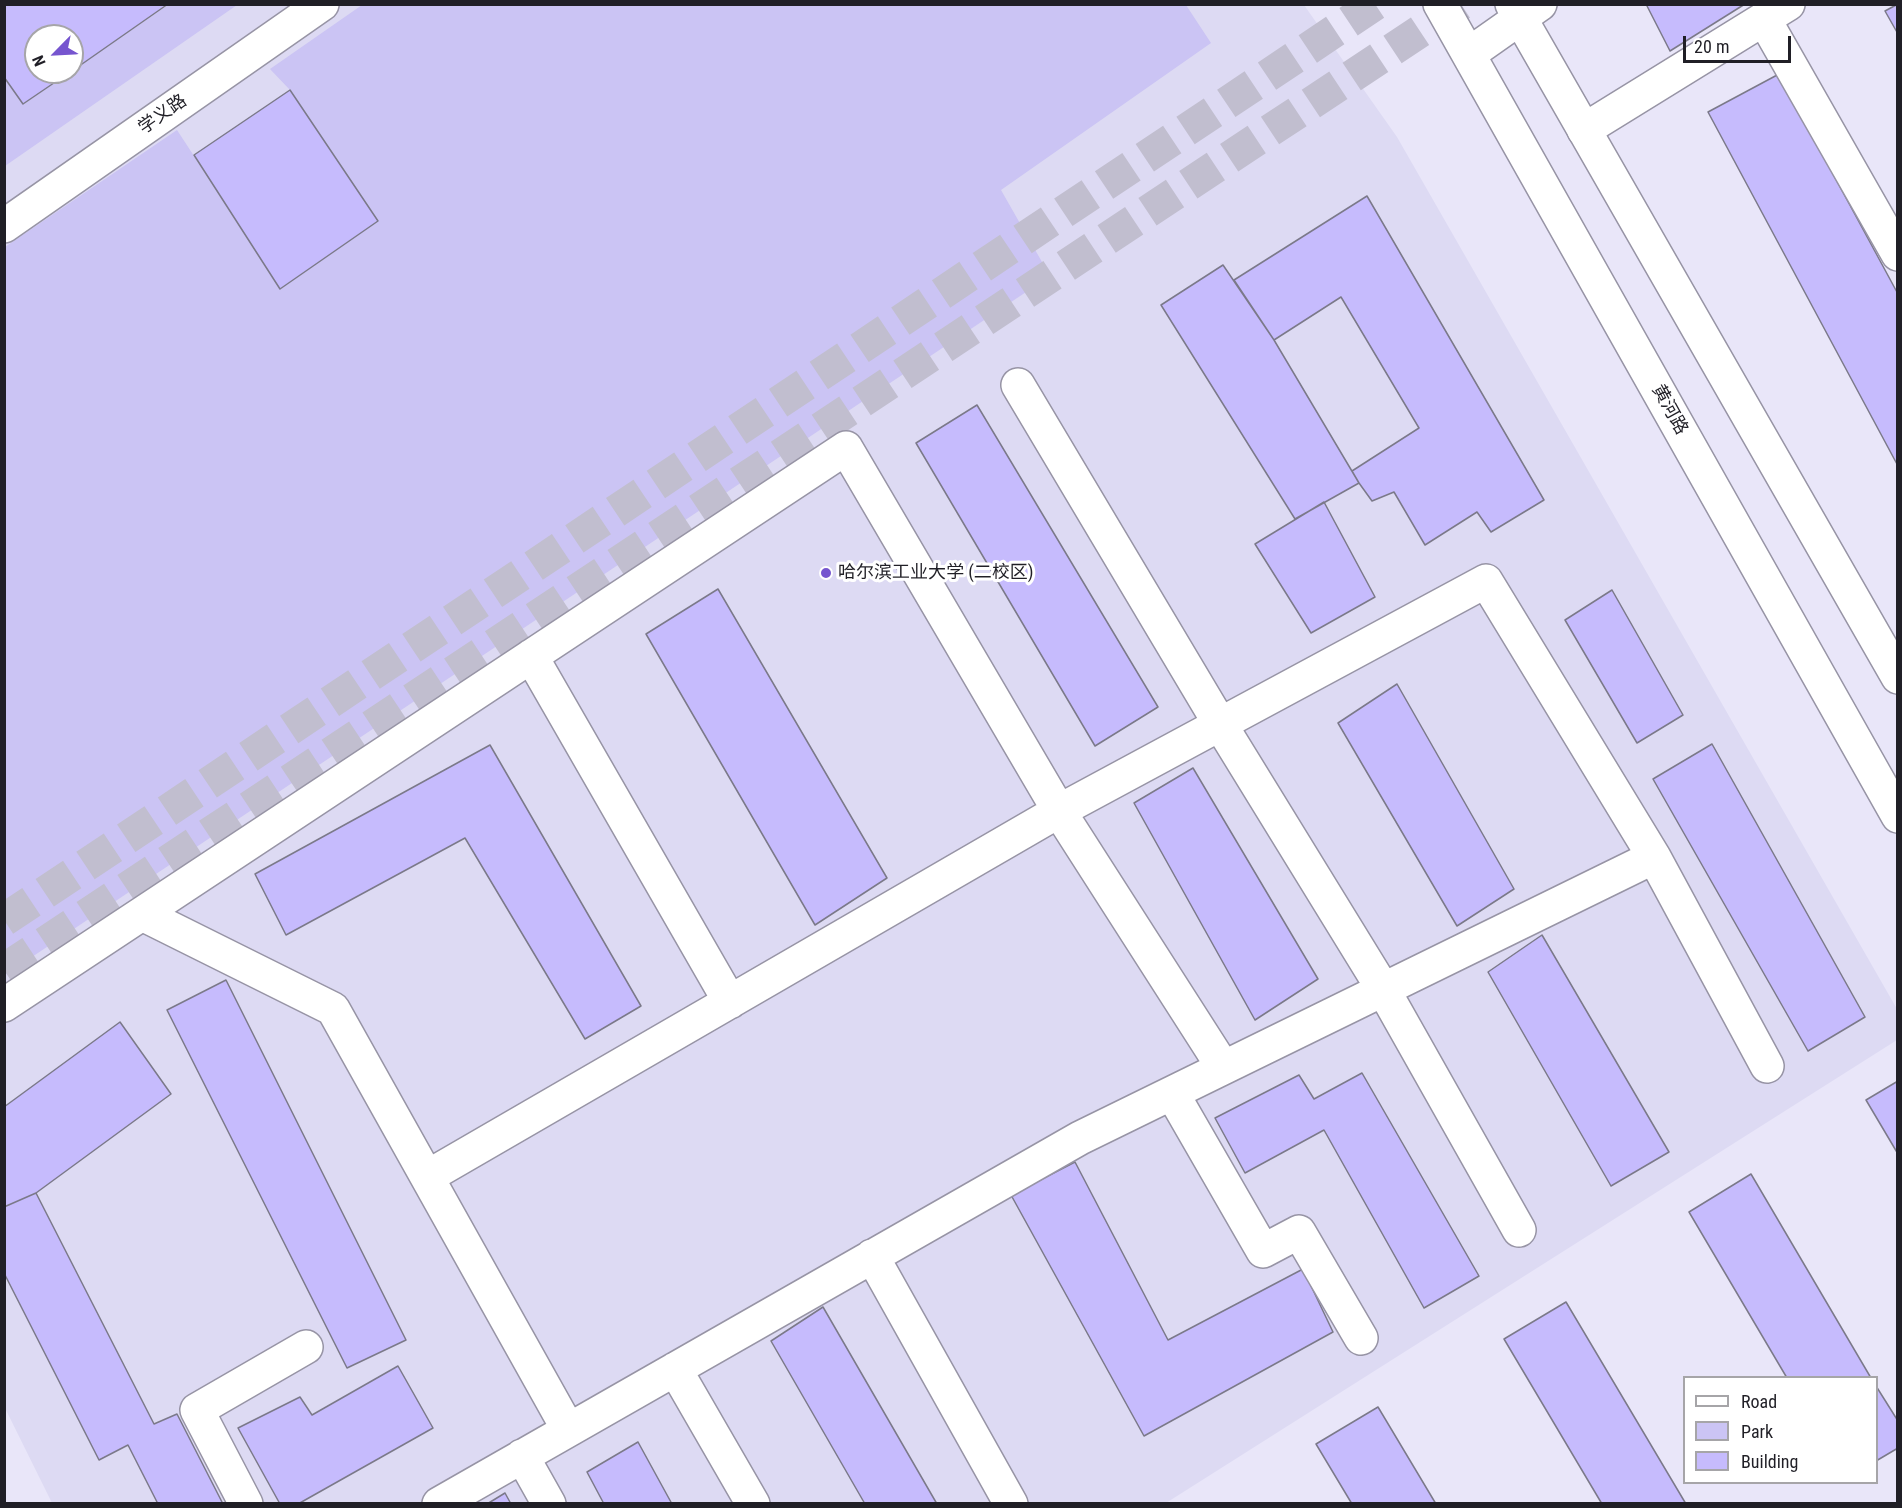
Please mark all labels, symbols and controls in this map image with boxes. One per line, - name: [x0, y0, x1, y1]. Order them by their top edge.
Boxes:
- north arrow: [24, 24, 84, 84]
- scale bar: [1686, 24, 1794, 62]
- text: 20 m: [1694, 36, 1729, 57]
- text: N: [28, 52, 50, 69]
- street label: 学义路: [135, 91, 191, 139]
- street label: 黄河路: [1646, 381, 1692, 439]
- place label: 哈尔滨工业大学 (二校区): [838, 562, 1034, 584]
- marker: 哈尔滨工业大学 (二校区): [819, 566, 833, 580]
- legend: [1683, 1376, 1878, 1484]
- text: Road: [1741, 1391, 1777, 1412]
- text: Park: [1741, 1421, 1773, 1442]
- text: Building: [1741, 1451, 1798, 1472]

